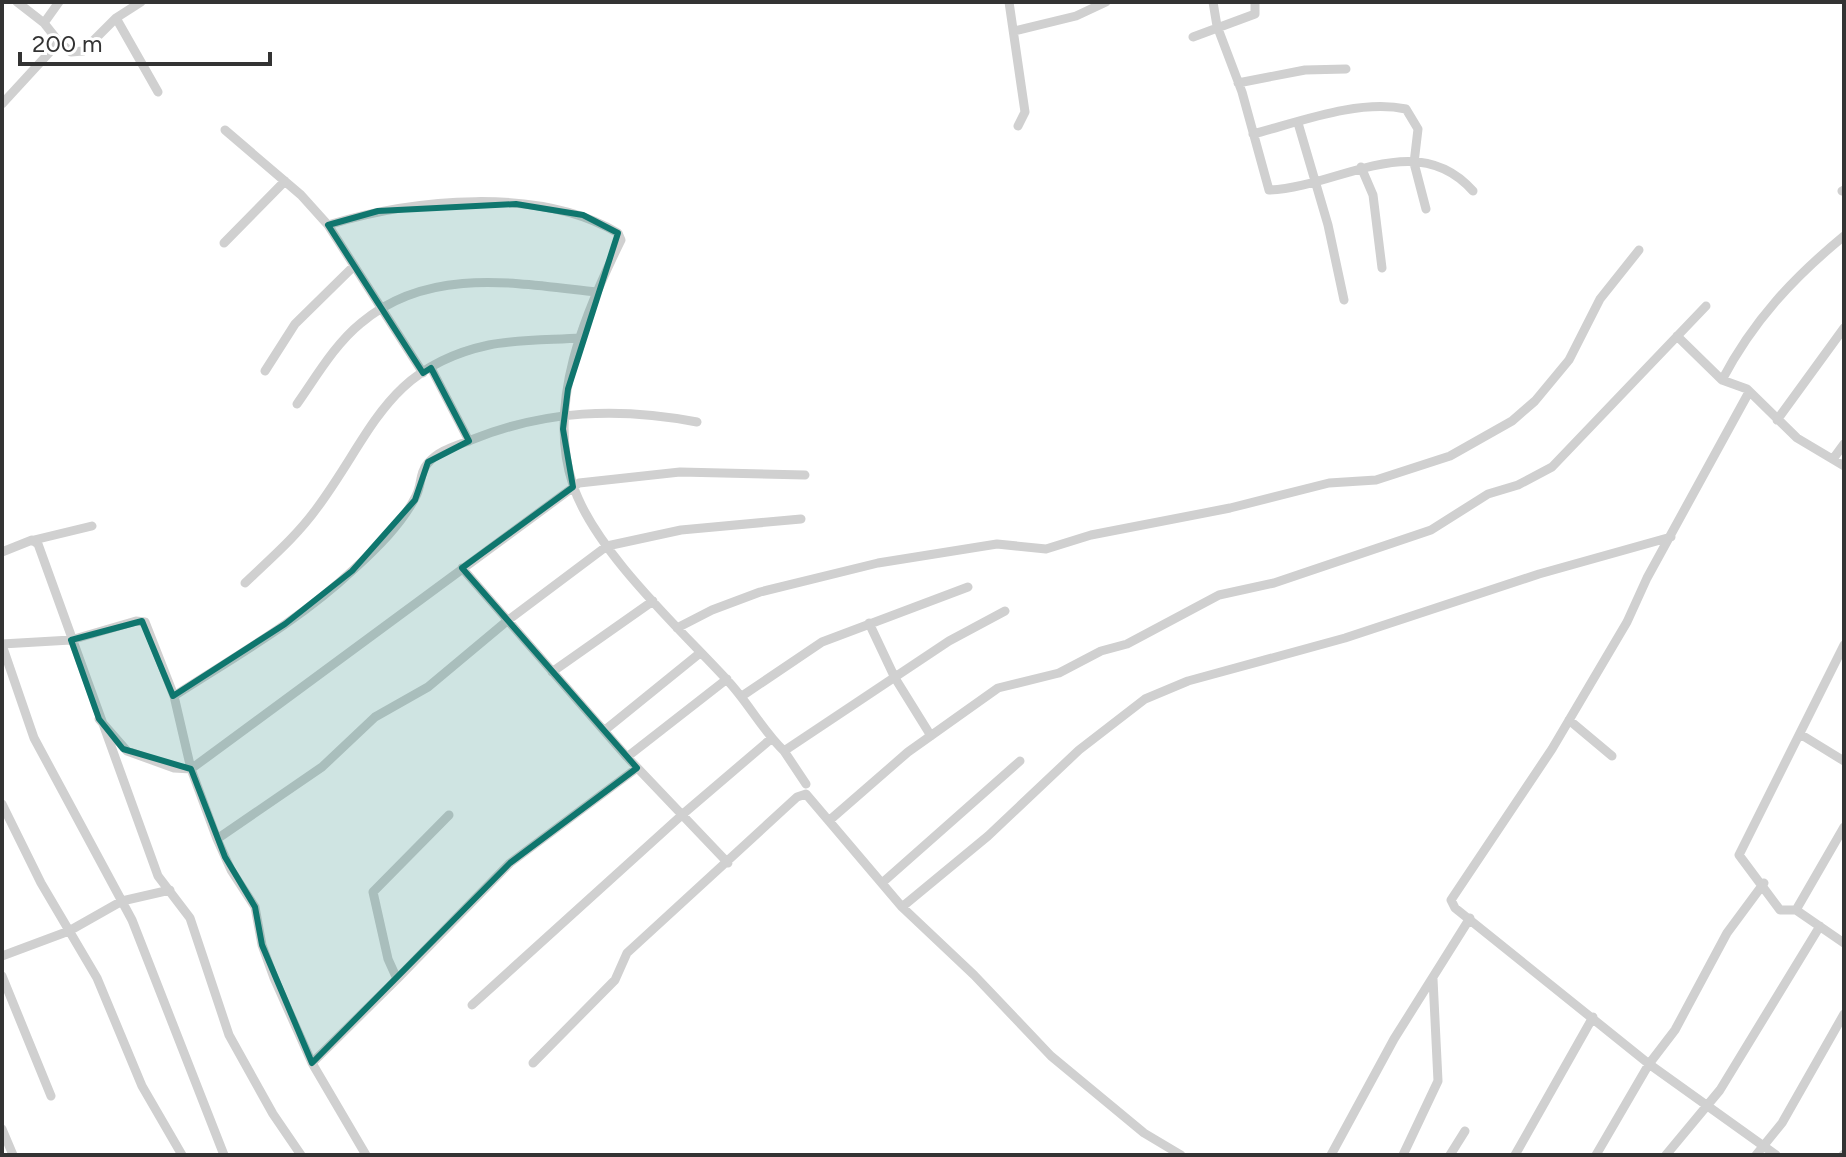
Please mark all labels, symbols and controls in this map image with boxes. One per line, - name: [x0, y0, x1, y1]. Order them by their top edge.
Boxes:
- scale bar: [20, 16, 270, 66]
- text: 200 m: [32, 29, 103, 58]

